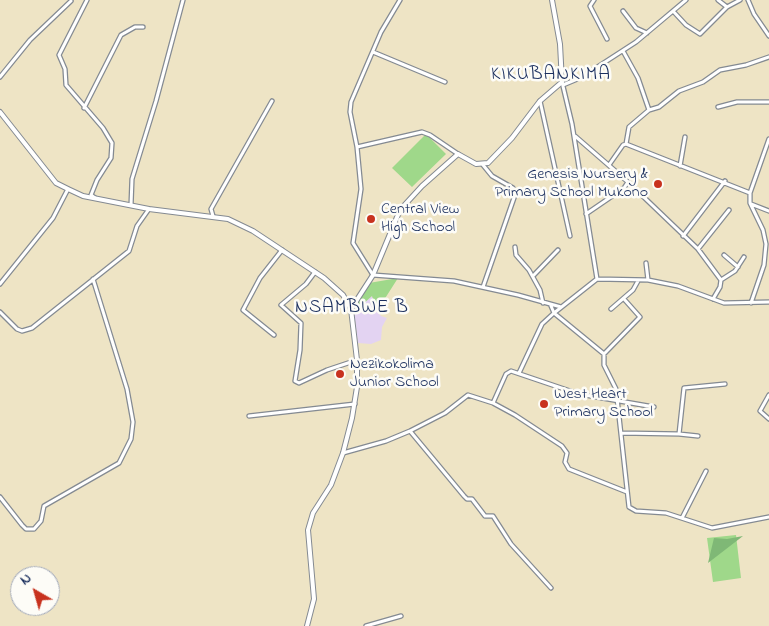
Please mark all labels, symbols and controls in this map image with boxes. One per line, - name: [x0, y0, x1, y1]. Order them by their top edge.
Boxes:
- district label: KIKUBANKIMA: [490, 65, 612, 87]
- place label: Genesis Nursery & Primary School Mukono: [495, 165, 648, 203]
- marker: Genesis Nursery & Primary School Mukono: [652, 178, 664, 190]
- place label: Central View High School: [381, 200, 459, 238]
- marker: Central View High School: [365, 213, 377, 225]
- district label: NSAMBWE B: [294, 298, 410, 320]
- place label: Nezikokolima Junior School: [350, 355, 439, 393]
- marker: Nezikokolima Junior School: [334, 368, 346, 380]
- place label: West Heart Primary School: [554, 385, 653, 423]
- marker: West Heart Primary School: [538, 398, 550, 410]
- north arrow: [10, 566, 60, 616]
- text: N: [16, 568, 36, 591]

